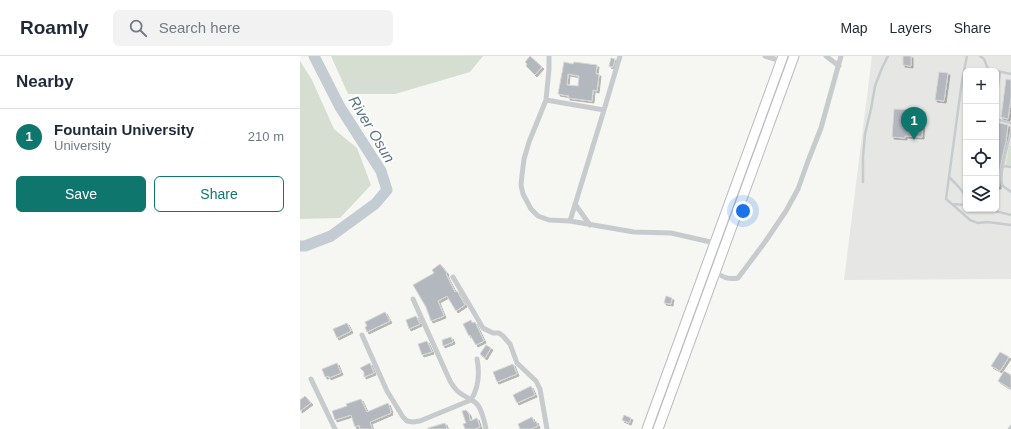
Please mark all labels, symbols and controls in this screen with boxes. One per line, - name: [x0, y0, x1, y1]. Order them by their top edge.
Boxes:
- search box: [113, 10, 393, 46]
- text: Roamly: [20, 17, 89, 38]
- icon: search: [127, 17, 149, 39]
- text: Search here: [159, 19, 240, 36]
- text: Map: [840, 20, 868, 36]
- text: Layers: [890, 20, 932, 36]
- text: Share: [954, 20, 991, 36]
- map controls: [963, 68, 999, 212]
- button: +: [963, 68, 999, 104]
- text: Nearby: [16, 72, 74, 91]
- water label: River Osun: [345, 92, 399, 166]
- button: −: [963, 104, 999, 140]
- pin: 1: [901, 107, 927, 140]
- text: Fountain University: [54, 121, 194, 138]
- text: 1: [25, 129, 33, 144]
- text: 210 m: [248, 129, 284, 144]
- text: University: [54, 138, 111, 153]
- button: locate: [963, 140, 999, 176]
- button: Save: [16, 176, 146, 212]
- button: Share: [154, 176, 284, 212]
- button: layers: [963, 176, 999, 212]
- your location: [733, 201, 753, 221]

